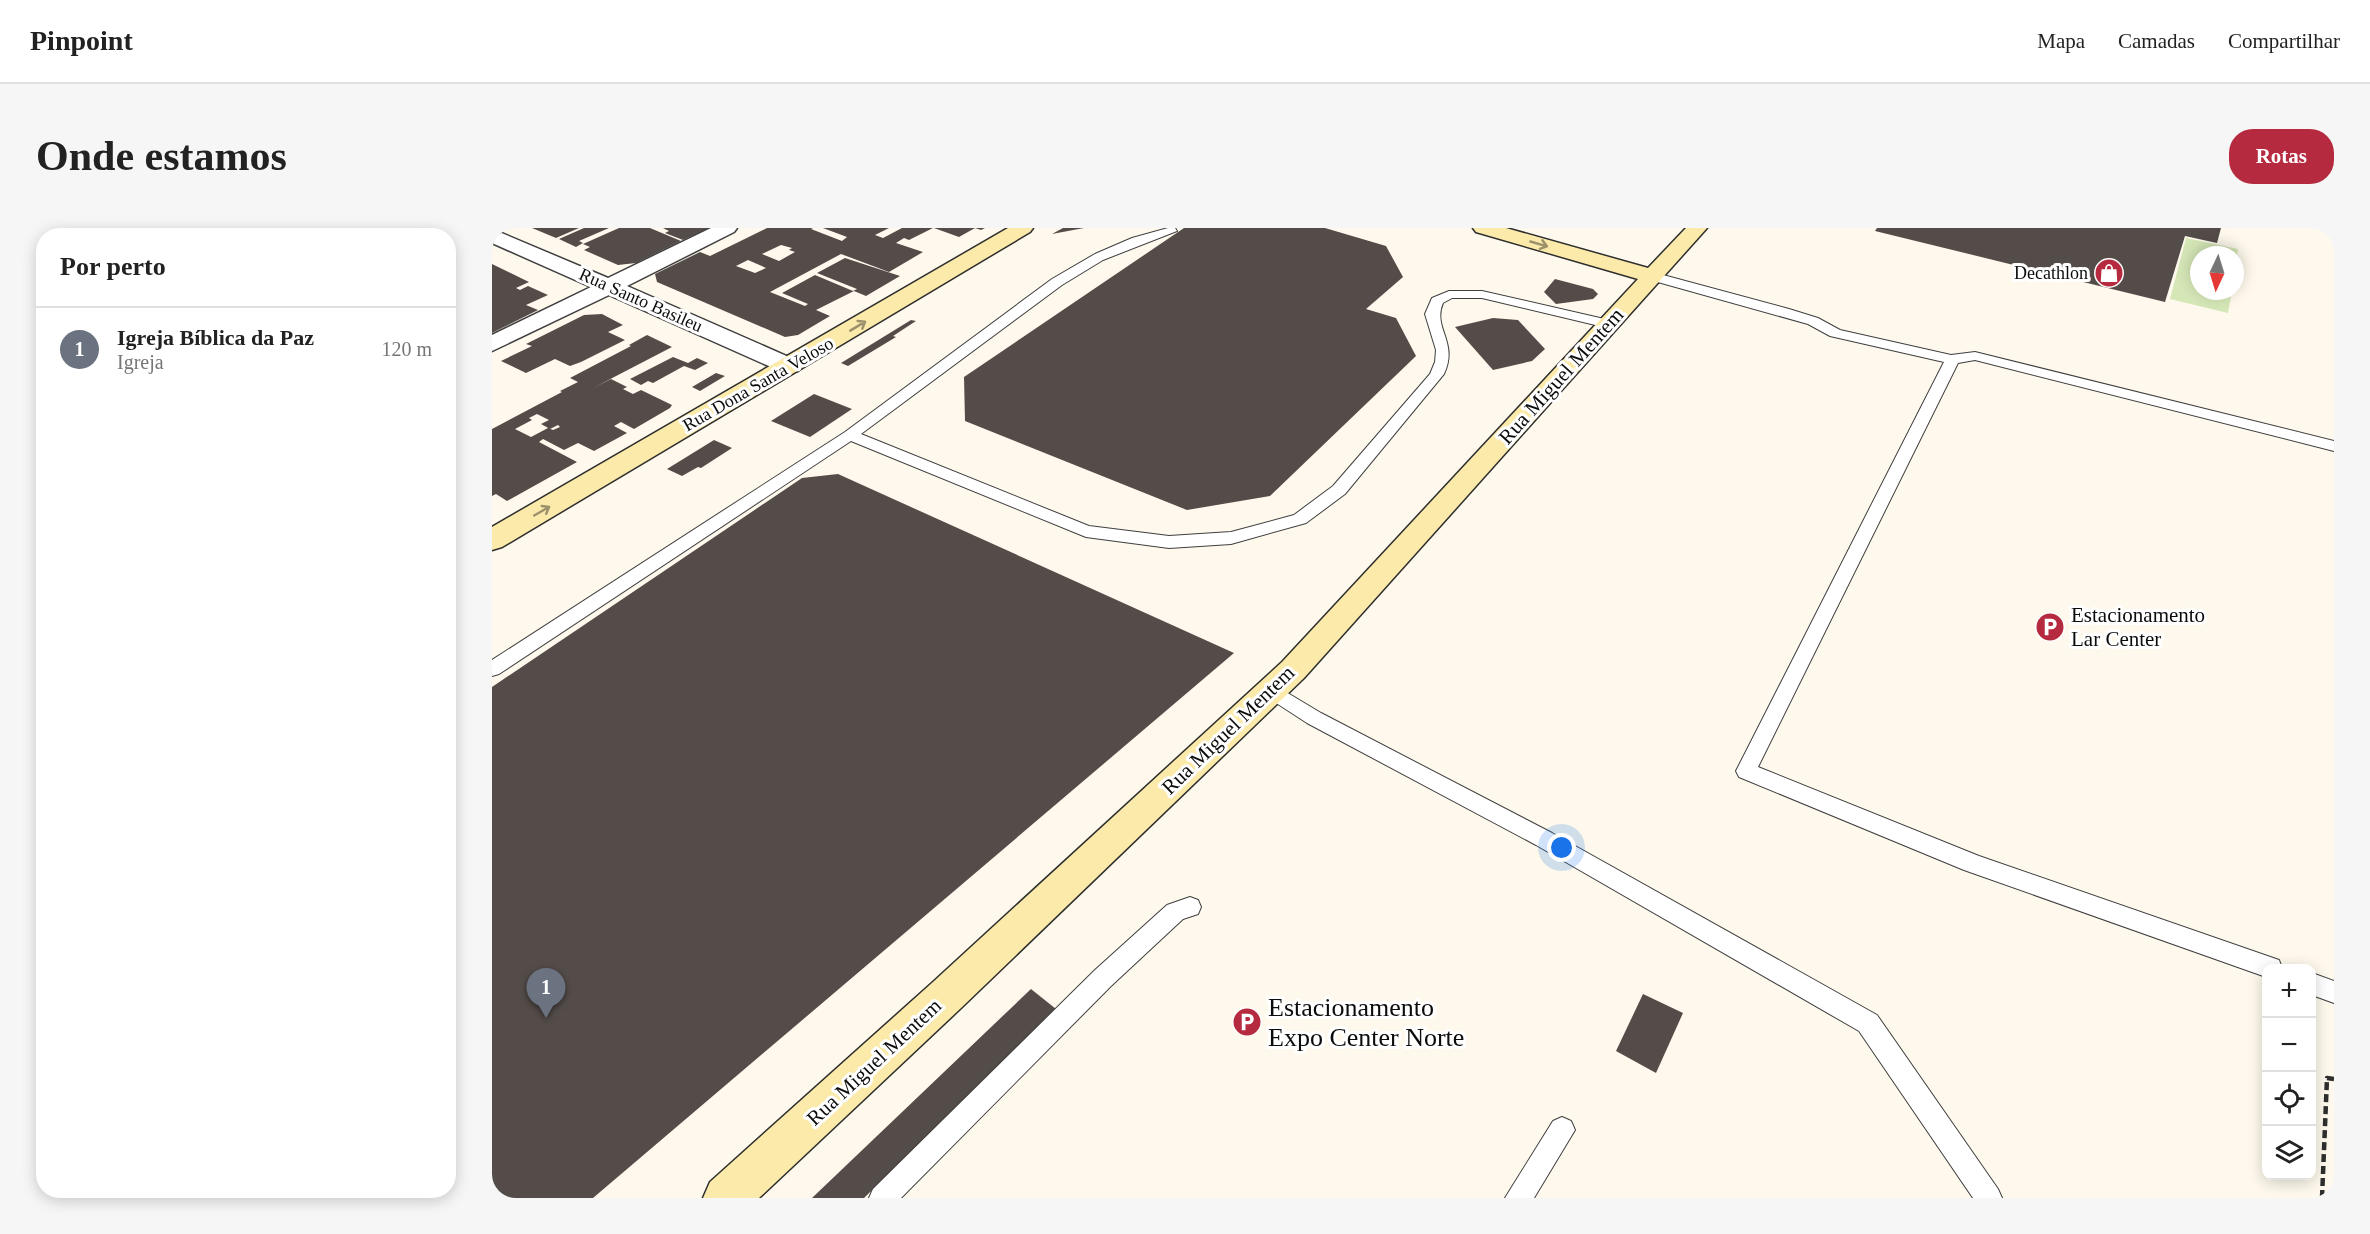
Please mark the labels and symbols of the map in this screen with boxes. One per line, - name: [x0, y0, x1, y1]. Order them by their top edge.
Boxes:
- one-way arrow: [1529, 239, 1548, 250]
- north arrow: [2190, 246, 2244, 300]
- shop icon: Decathlon: [2093, 257, 2125, 289]
- place label: Decathlon: [2014, 263, 2088, 283]
- street label: Rua Santo Basileu: [576, 264, 706, 336]
- street label: Rua Miguel Mentem: [1494, 303, 1628, 449]
- one-way arrow: [849, 319, 866, 331]
- street label: Rua Dona Santa Veloso: [679, 333, 837, 435]
- one-way arrow: [534, 504, 551, 516]
- place label: Estacionamento Lar Center: [2071, 603, 2205, 651]
- parking icon: Estacionamento Lar Center: [2034, 611, 2066, 643]
- street label: Rua Miguel Mentem: [1157, 661, 1299, 799]
- your location: [1547, 833, 1576, 862]
- pin: 1: [526, 968, 566, 1018]
- place label: Estacionamento Expo Center Norte: [1268, 993, 1464, 1052]
- street label: Rua Miguel Mentem: [802, 994, 946, 1130]
- parking icon: Estacionamento Expo Center Norte: [1231, 1006, 1263, 1038]

